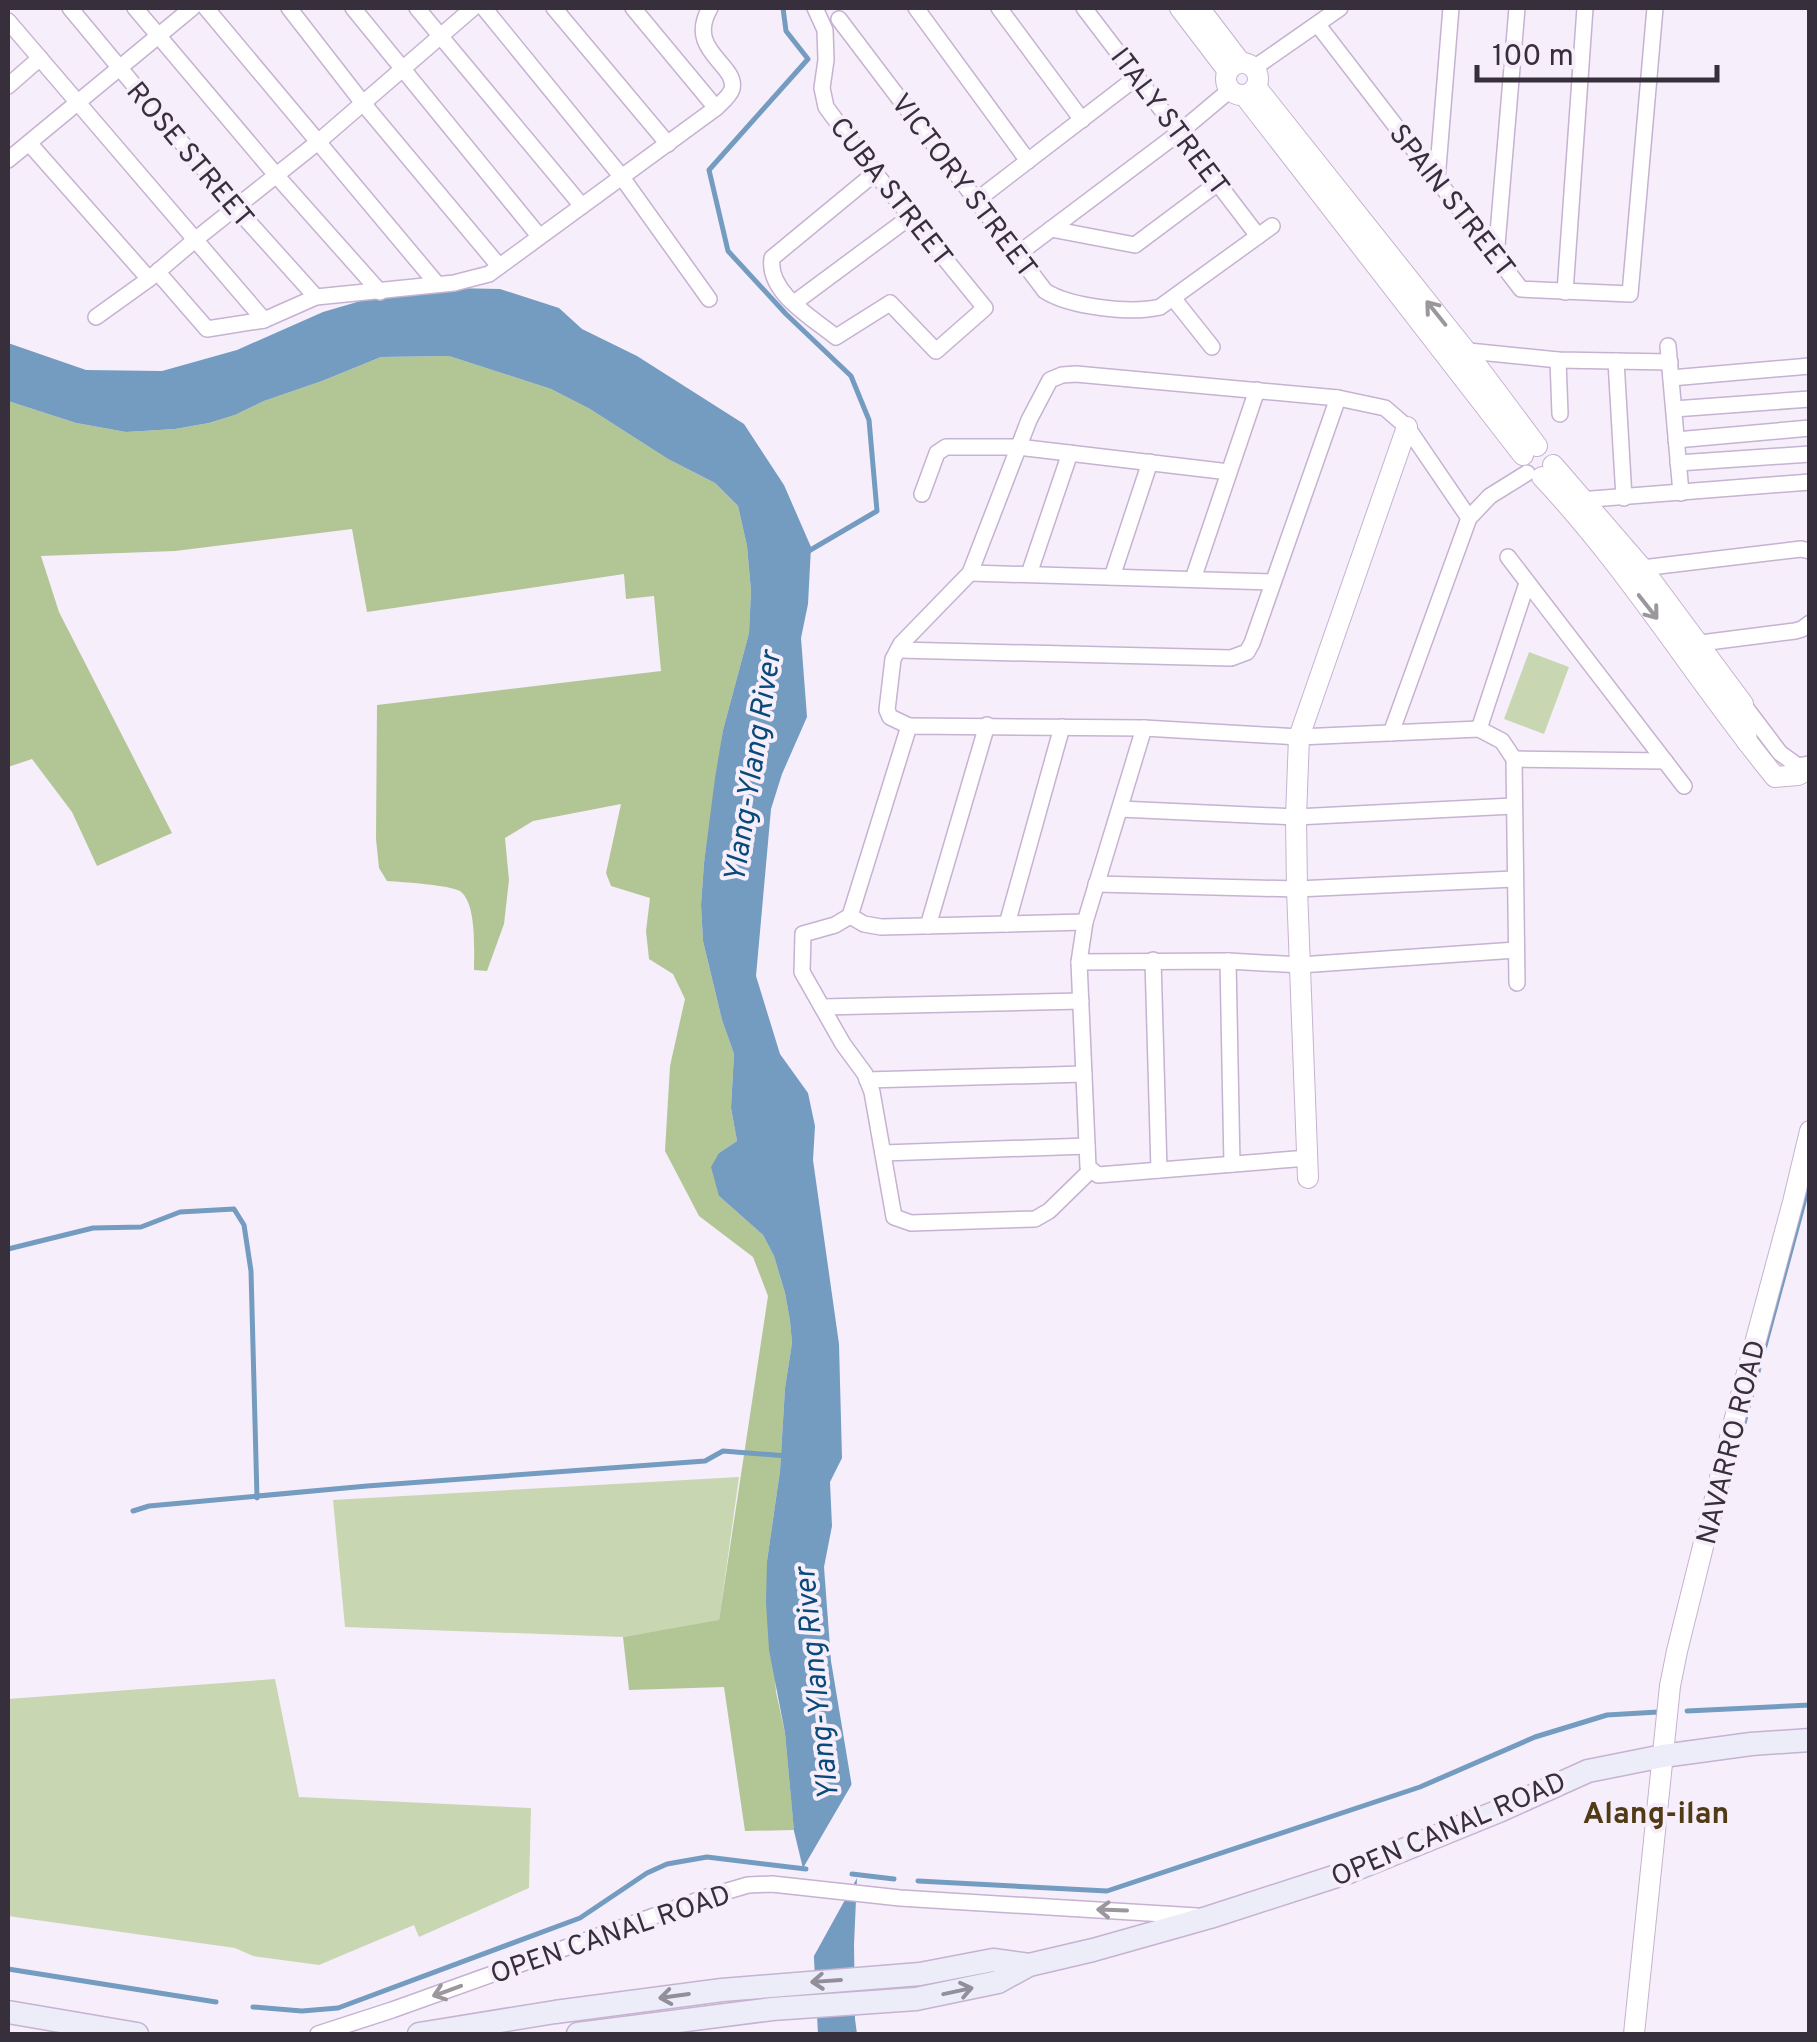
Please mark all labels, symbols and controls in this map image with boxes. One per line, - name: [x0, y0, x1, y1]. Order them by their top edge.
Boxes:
- scale bar: [1477, 20, 1717, 82]
- text: 100 m: [1492, 39, 1574, 76]
- street label: ITALY STREET: [1101, 41, 1236, 204]
- street label: ROSE STREET: [117, 75, 260, 236]
- street label: VICTORY STREET: [882, 87, 1044, 286]
- street label: CUBA STREET: [820, 111, 959, 275]
- street label: SPAIN STREET: [1380, 118, 1522, 286]
- one-way arrow: [1425, 300, 1447, 326]
- one-way arrow: [1637, 593, 1658, 620]
- water label: Ylang-Ylang River: [718, 646, 791, 886]
- street label: NAVARRO ROAD: [1690, 1337, 1776, 1549]
- water label: Ylang-Ylang River: [788, 1563, 849, 1802]
- street label: OPEN CANAL ROAD: [1326, 1765, 1572, 1897]
- district label: Alang-ilan: [1583, 1797, 1729, 1834]
- street label: OPEN CANAL ROAD: [486, 1878, 736, 1994]
- one-way arrow: [1097, 1900, 1129, 1919]
- one-way arrow: [810, 1971, 842, 1990]
- one-way arrow: [941, 1981, 973, 1999]
- one-way arrow: [433, 1983, 464, 2001]
- one-way arrow: [658, 1987, 691, 2006]

